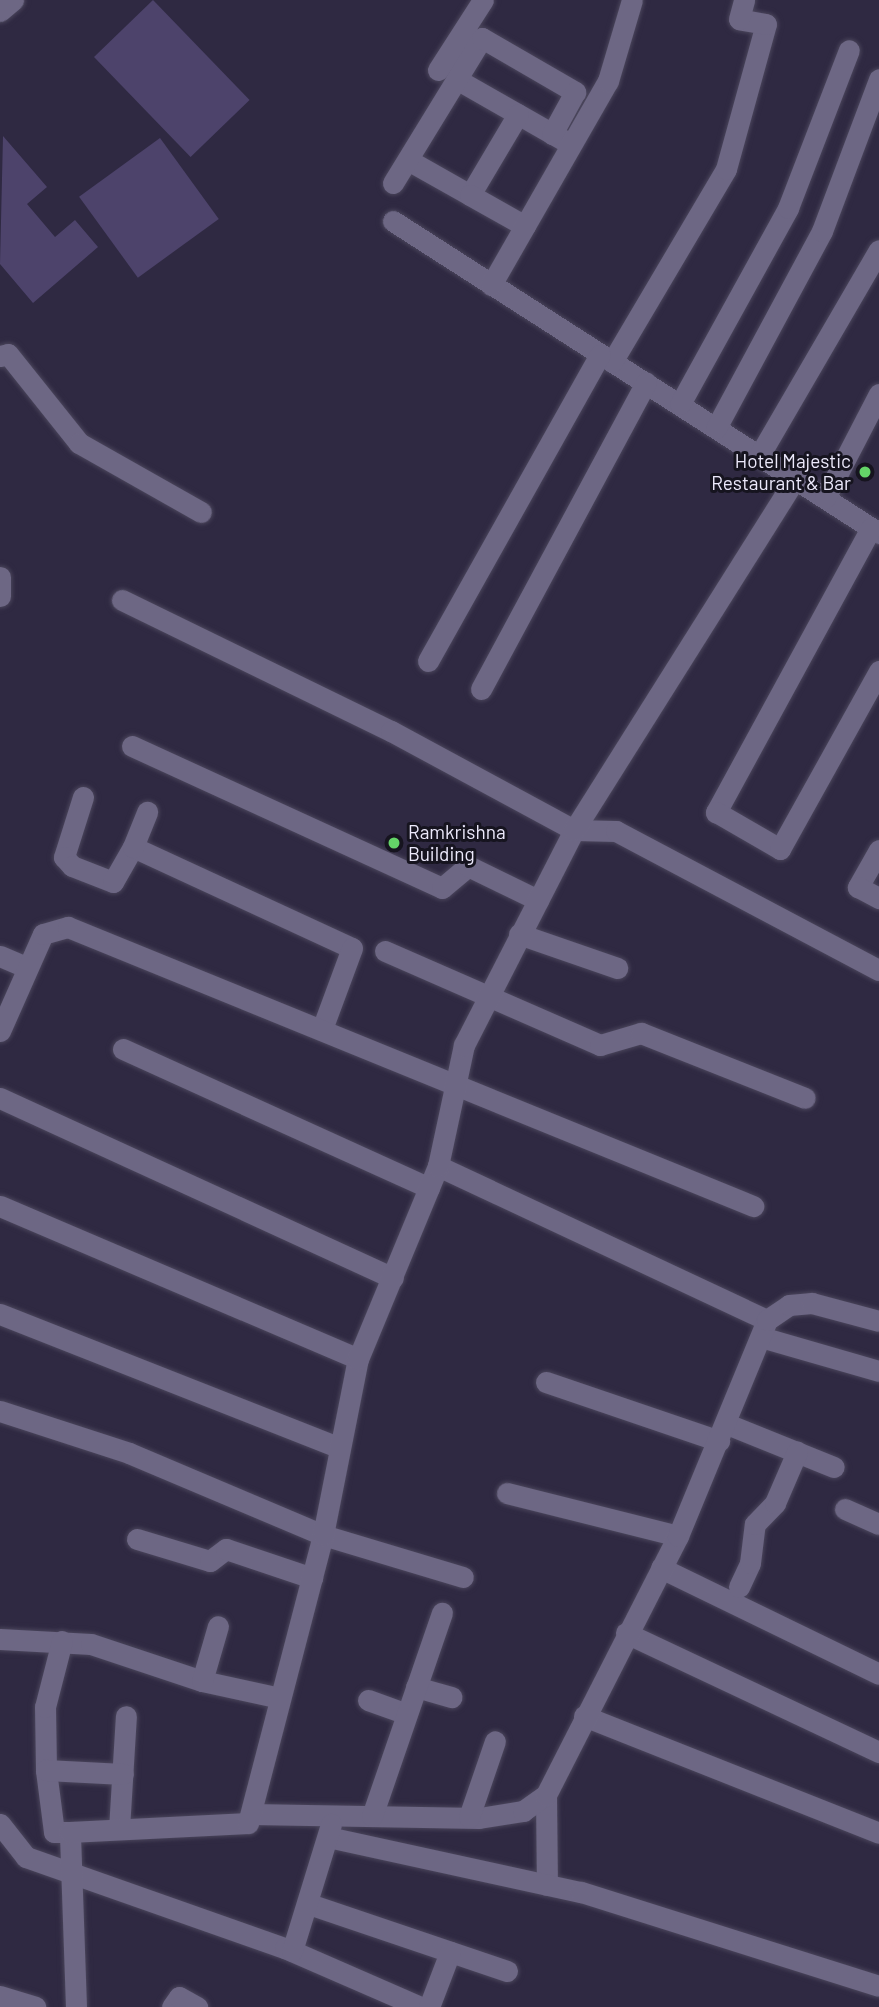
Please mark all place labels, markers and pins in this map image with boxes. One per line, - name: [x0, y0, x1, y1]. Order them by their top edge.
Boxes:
- place label: Hotel Majestic Restaurant & Bar: [711, 450, 851, 494]
- marker: Hotel Majestic Restaurant & Bar: [857, 464, 873, 480]
- place label: Ramkrishna Building: [408, 821, 506, 865]
- marker: Ramkrishna Building: [386, 835, 402, 851]

